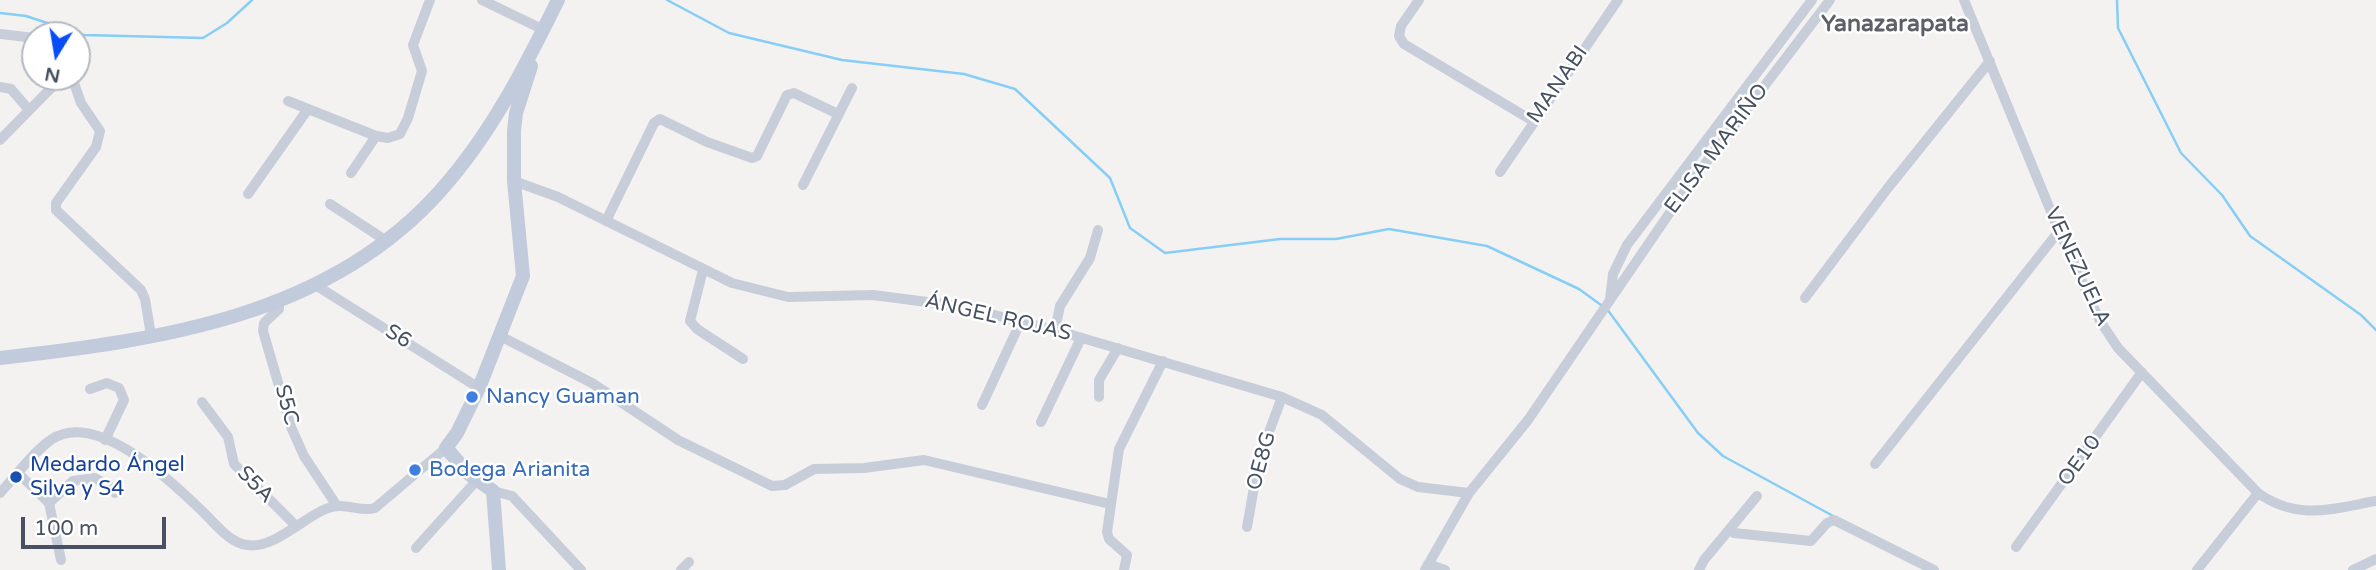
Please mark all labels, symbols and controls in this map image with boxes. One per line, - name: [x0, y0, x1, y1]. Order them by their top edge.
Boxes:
- district label: Yanazarapata: [1821, 11, 1969, 39]
- north arrow: [21, 21, 91, 91]
- street label: MANABI: [1522, 41, 1594, 129]
- text: N: [43, 62, 62, 87]
- street label: ELISA MARIÑO: [1660, 79, 1774, 219]
- street label: VENEZUELA: [2038, 204, 2116, 330]
- street label: ÁNGEL ROJAS: [922, 289, 1074, 347]
- street label: S6: [380, 319, 416, 355]
- street label: S5C: [269, 382, 303, 428]
- place label: Nancy Guaman: [486, 384, 640, 410]
- marker: Nancy Guaman: [464, 389, 480, 405]
- street label: OE8G: [1242, 429, 1282, 493]
- street label: OE10: [2053, 431, 2107, 491]
- place label: Medardo Ángel Silva y S4: [30, 452, 185, 502]
- place label: Bodega Arianita: [429, 457, 590, 483]
- street label: S5A: [231, 461, 279, 509]
- marker: Bodega Arianita: [407, 462, 423, 478]
- marker: Medardo Ángel Silva y S4: [8, 469, 24, 485]
- scale bar: [24, 504, 170, 548]
- text: 100 m: [34, 516, 98, 541]

